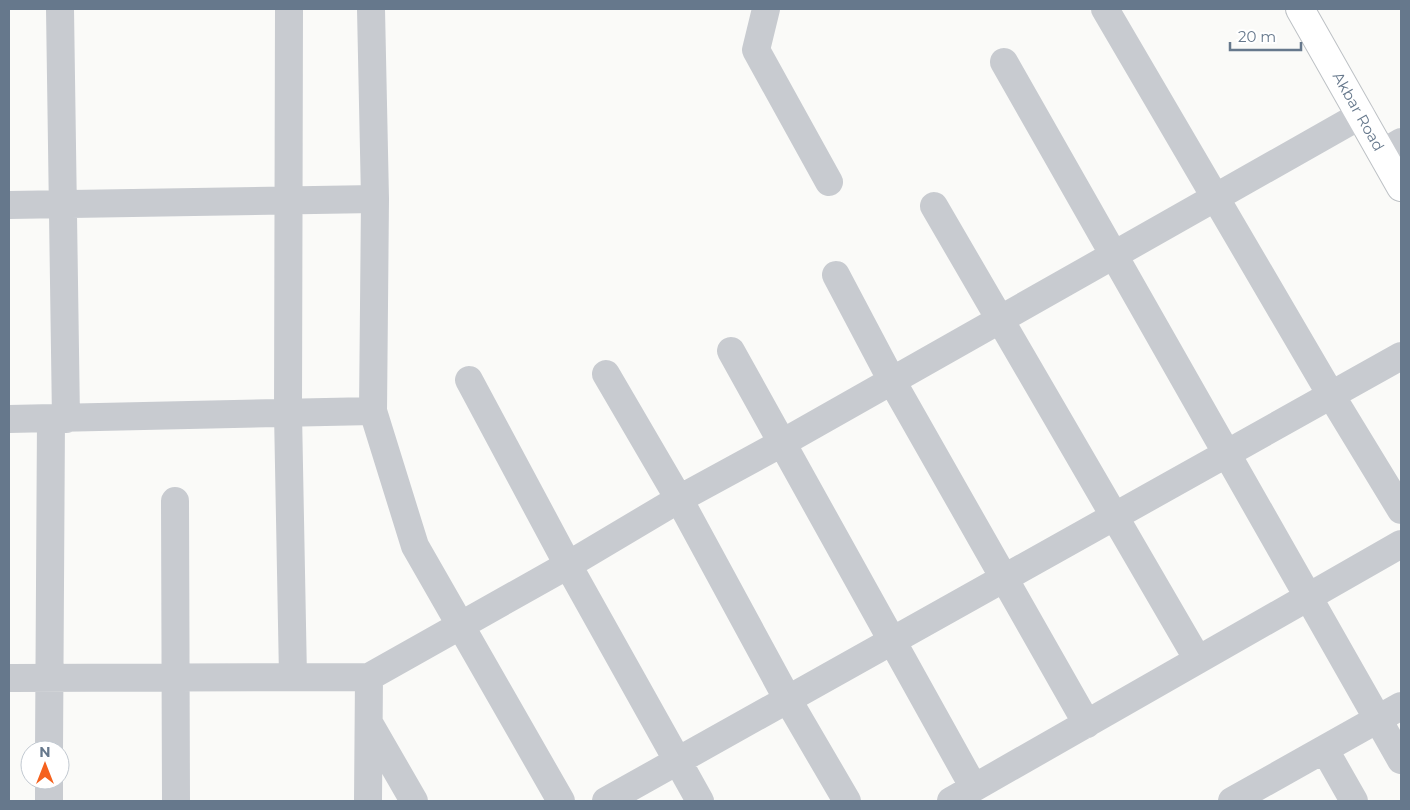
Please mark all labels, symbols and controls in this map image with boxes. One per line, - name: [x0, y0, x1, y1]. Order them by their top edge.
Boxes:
- scale bar: [1230, 20, 1301, 52]
- text: 20 m: [1238, 27, 1276, 46]
- street label: Akbar Road: [1329, 68, 1389, 154]
- north arrow: [20, 740, 70, 790]
- text: N: [39, 743, 51, 761]

